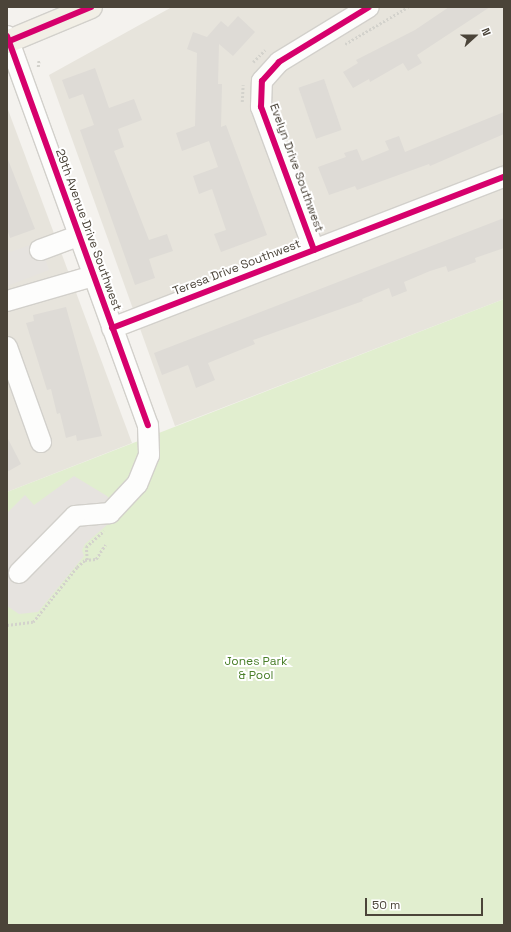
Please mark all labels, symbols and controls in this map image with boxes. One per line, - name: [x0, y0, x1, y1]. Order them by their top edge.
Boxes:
- north arrow: [455, 16, 495, 56]
- text: N: [478, 26, 494, 38]
- street label: Evelyn Drive Southwest: [266, 102, 326, 234]
- street label: 29th Avenue Drive Southwest: [52, 147, 124, 313]
- street label: Teresa Drive Southwest: [171, 237, 303, 299]
- park label: Jones Park & Pool: [224, 655, 288, 683]
- scale bar: [367, 890, 485, 916]
- text: 50 m: [372, 897, 400, 913]

